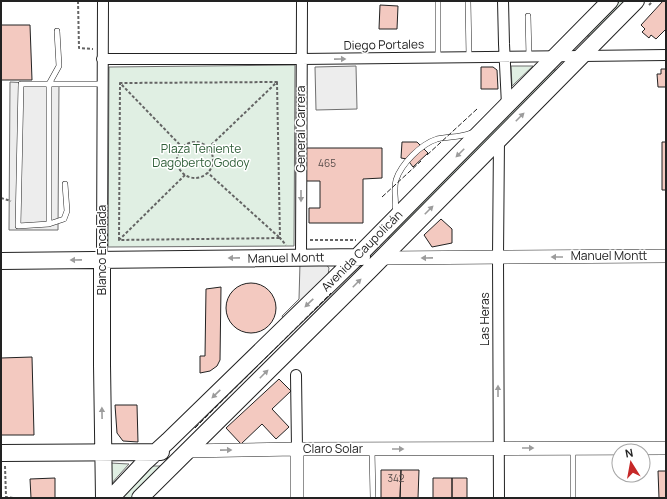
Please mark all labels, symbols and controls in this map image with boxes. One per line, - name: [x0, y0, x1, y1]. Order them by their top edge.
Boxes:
- street label: Diego Portales: [343, 35, 424, 54]
- one-way arrow: [334, 56, 347, 62]
- street label: General Carrera: [292, 86, 309, 172]
- one-way arrow: [515, 112, 525, 122]
- park label: Plaza Teniente Dagoberto Godoy: [152, 140, 250, 171]
- one-way arrow: [455, 148, 465, 158]
- house number: 465: [318, 156, 336, 170]
- one-way arrow: [298, 190, 304, 203]
- street label: Blanco Encalada: [93, 205, 110, 295]
- one-way arrow: [424, 205, 434, 215]
- street label: Avenida Caupolicán: [317, 206, 406, 295]
- street label: Manuel Montt: [571, 247, 647, 264]
- street label: Manuel Montt: [248, 248, 324, 267]
- one-way arrow: [550, 254, 563, 260]
- one-way arrow: [227, 255, 240, 261]
- one-way arrow: [420, 255, 433, 261]
- one-way arrow: [69, 257, 82, 263]
- one-way arrow: [352, 278, 362, 288]
- street label: Las Heras: [476, 292, 493, 346]
- one-way arrow: [304, 299, 314, 308]
- one-way arrow: [259, 369, 269, 379]
- one-way arrow: [495, 384, 501, 397]
- one-way arrow: [211, 389, 221, 399]
- one-way arrow: [99, 406, 105, 419]
- street label: Claro Solar: [303, 440, 364, 457]
- north arrow: [611, 443, 651, 483]
- one-way arrow: [522, 445, 535, 451]
- text: N: [624, 445, 634, 461]
- one-way arrow: [392, 446, 405, 452]
- one-way arrow: [220, 447, 233, 453]
- house number: 342: [387, 471, 405, 485]

